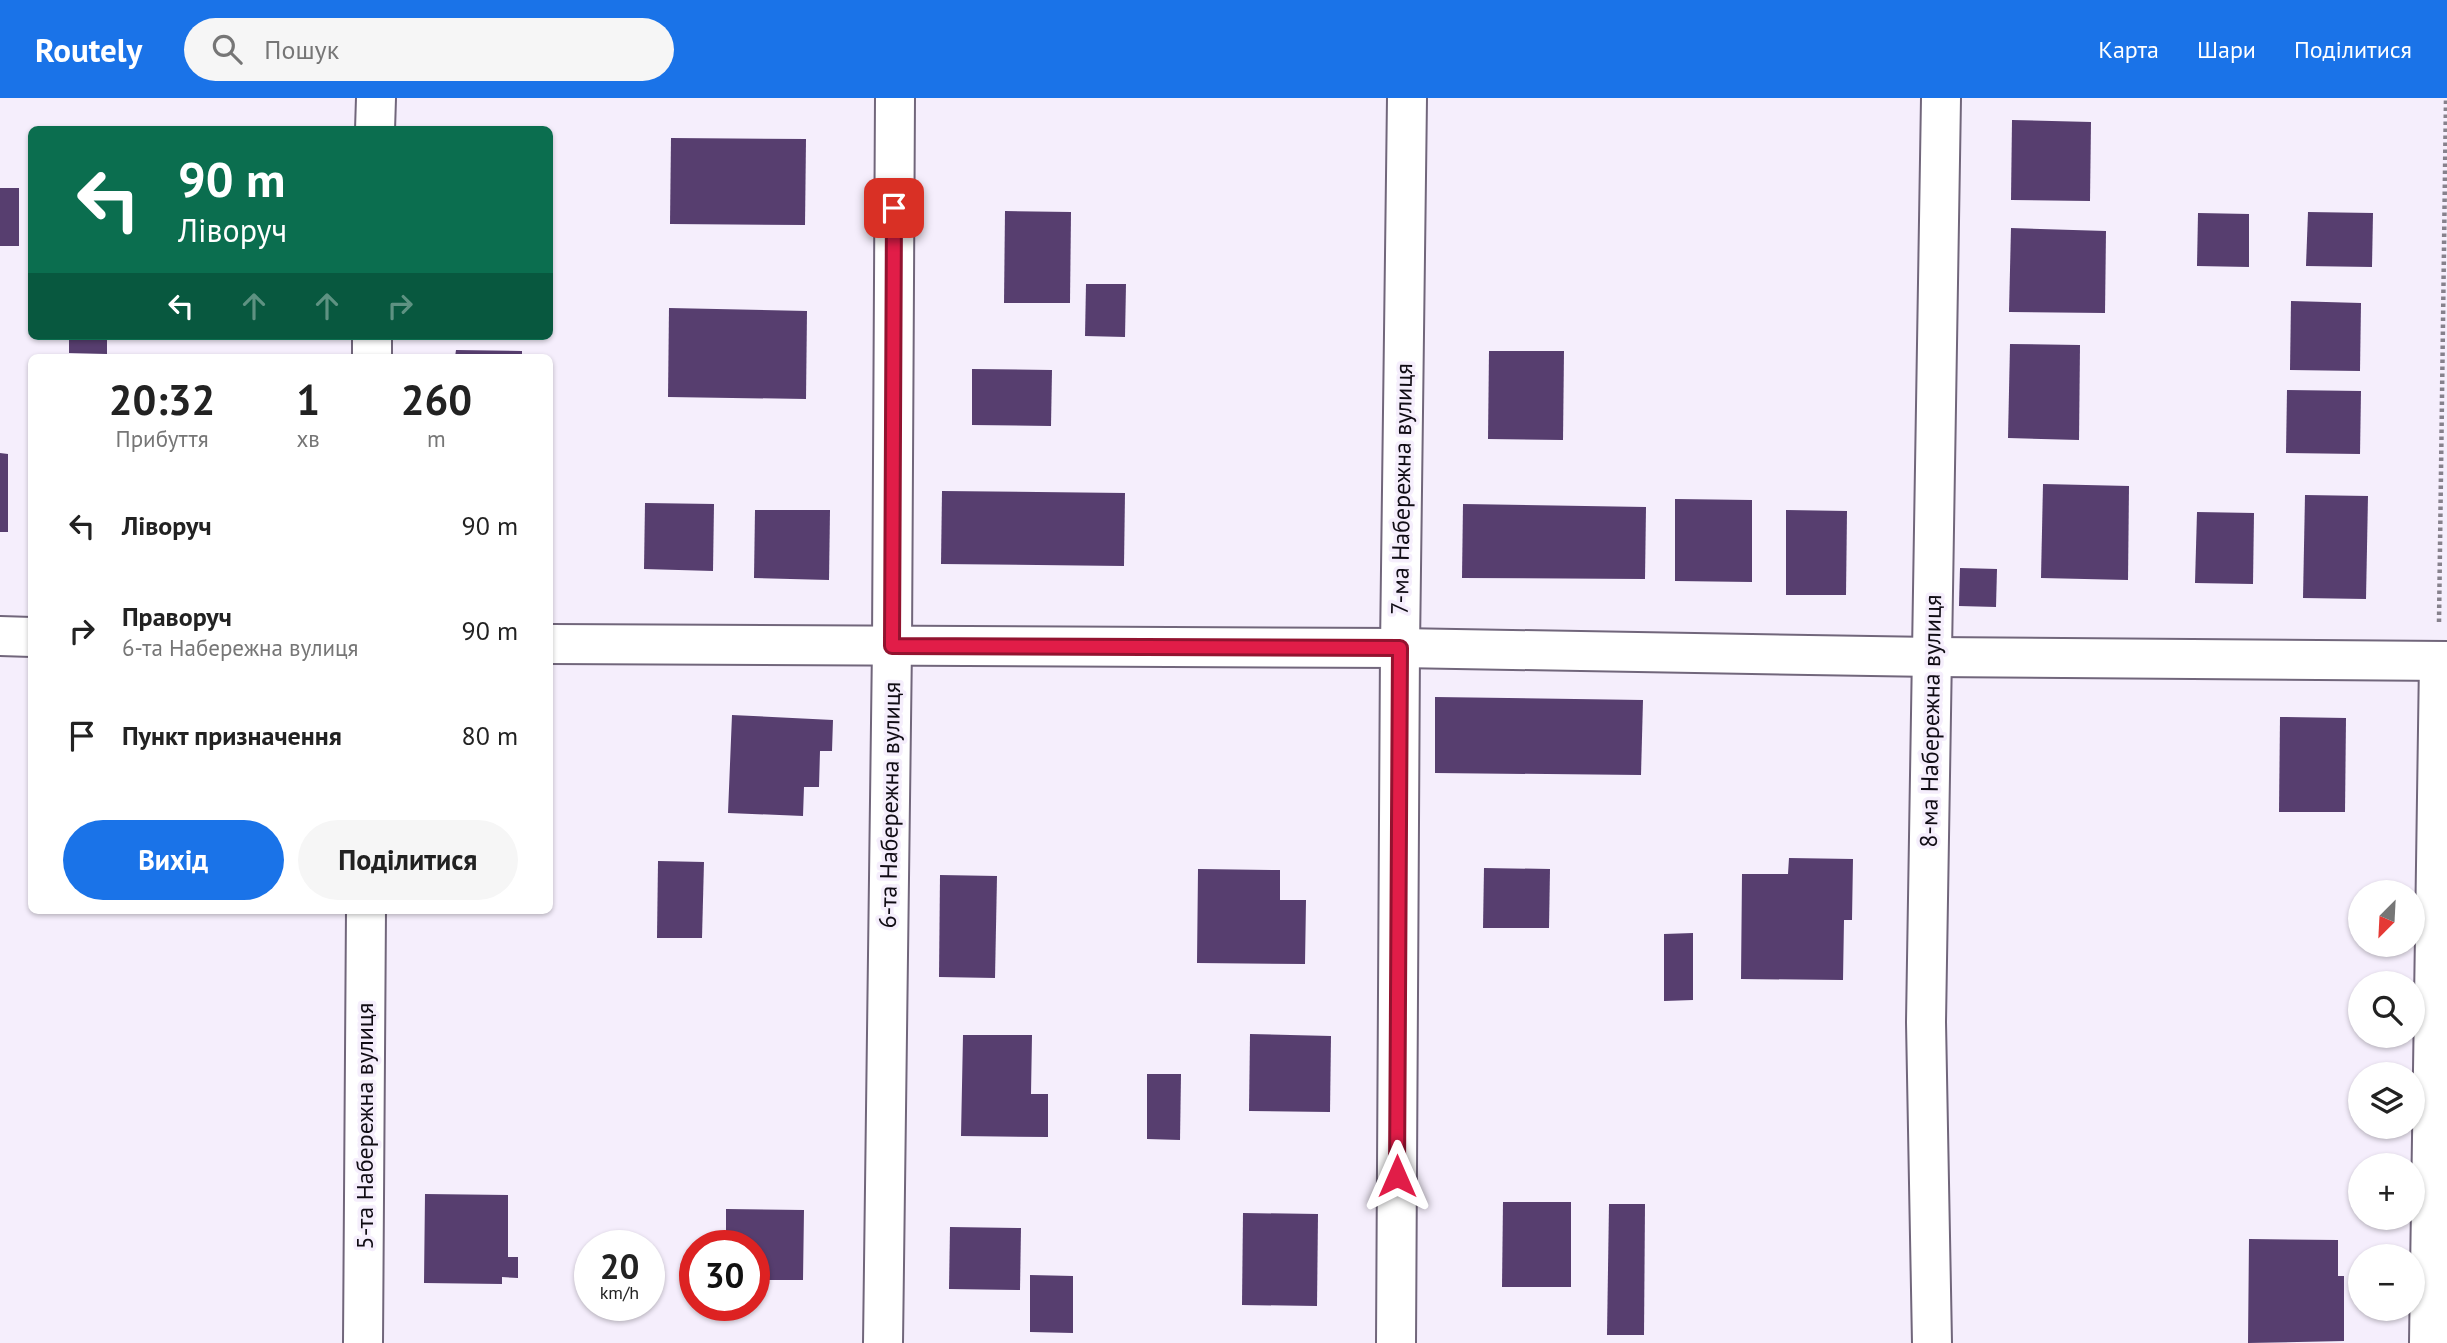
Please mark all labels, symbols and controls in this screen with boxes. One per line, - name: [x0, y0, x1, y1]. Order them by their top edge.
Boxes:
- search box: [184, 18, 674, 81]
- text: Routely: [35, 28, 142, 71]
- icon: search: [208, 30, 246, 68]
- text: Пошук: [264, 33, 339, 66]
- text: Карта: [2098, 34, 2159, 65]
- text: Шари: [2197, 34, 2256, 65]
- text: Поділитися: [2294, 34, 2412, 65]
- text: 90 m: [178, 147, 285, 211]
- icon: left: [63, 154, 154, 245]
- pin: [864, 178, 924, 238]
- icon: arrive: [875, 189, 913, 227]
- text: Ліворуч: [178, 209, 287, 251]
- icon: left: [162, 287, 200, 325]
- icon: ahead: [235, 287, 273, 325]
- icon: ahead: [308, 287, 346, 325]
- icon: right: [381, 287, 419, 325]
- street label: 7-ма Набережна вулиця: [1384, 363, 1419, 615]
- text: 20:32: [109, 372, 215, 427]
- text: 1: [296, 372, 320, 427]
- text: 260: [401, 372, 472, 427]
- text: Прибуття: [116, 424, 209, 453]
- text: хв: [296, 424, 320, 453]
- text: m: [427, 424, 446, 453]
- icon: left: [63, 507, 101, 545]
- text: Ліворуч: [122, 509, 212, 542]
- text: 90 m: [462, 509, 518, 542]
- street label: 8-ма Набережна вулиця: [1913, 594, 1948, 848]
- text: Праворуч: [122, 600, 232, 633]
- icon: right: [63, 612, 101, 650]
- text: 90 m: [462, 614, 518, 647]
- text: 6-та Набережна вулиця: [122, 633, 359, 662]
- street label: 6-та Набережна вулиця: [872, 681, 907, 929]
- icon: arrive: [63, 717, 101, 755]
- text: Пункт призначення: [122, 719, 342, 752]
- text: 80 m: [462, 719, 518, 752]
- button: Вихід: [63, 820, 284, 900]
- button: Поділитися: [298, 820, 518, 900]
- north arrow: [2348, 880, 2426, 957]
- map controls: [2348, 880, 2425, 1321]
- button: search: [2348, 971, 2425, 1048]
- street label: 5-та Набережна вулиця: [349, 1003, 380, 1249]
- button: layers: [2348, 1062, 2425, 1139]
- position arrow: [1360, 1139, 1434, 1213]
- button: +: [2348, 1153, 2425, 1230]
- speed limit sign: 30: [679, 1230, 770, 1321]
- text: 20: [600, 1243, 639, 1289]
- button: −: [2348, 1244, 2425, 1321]
- text: km/h: [600, 1281, 639, 1304]

